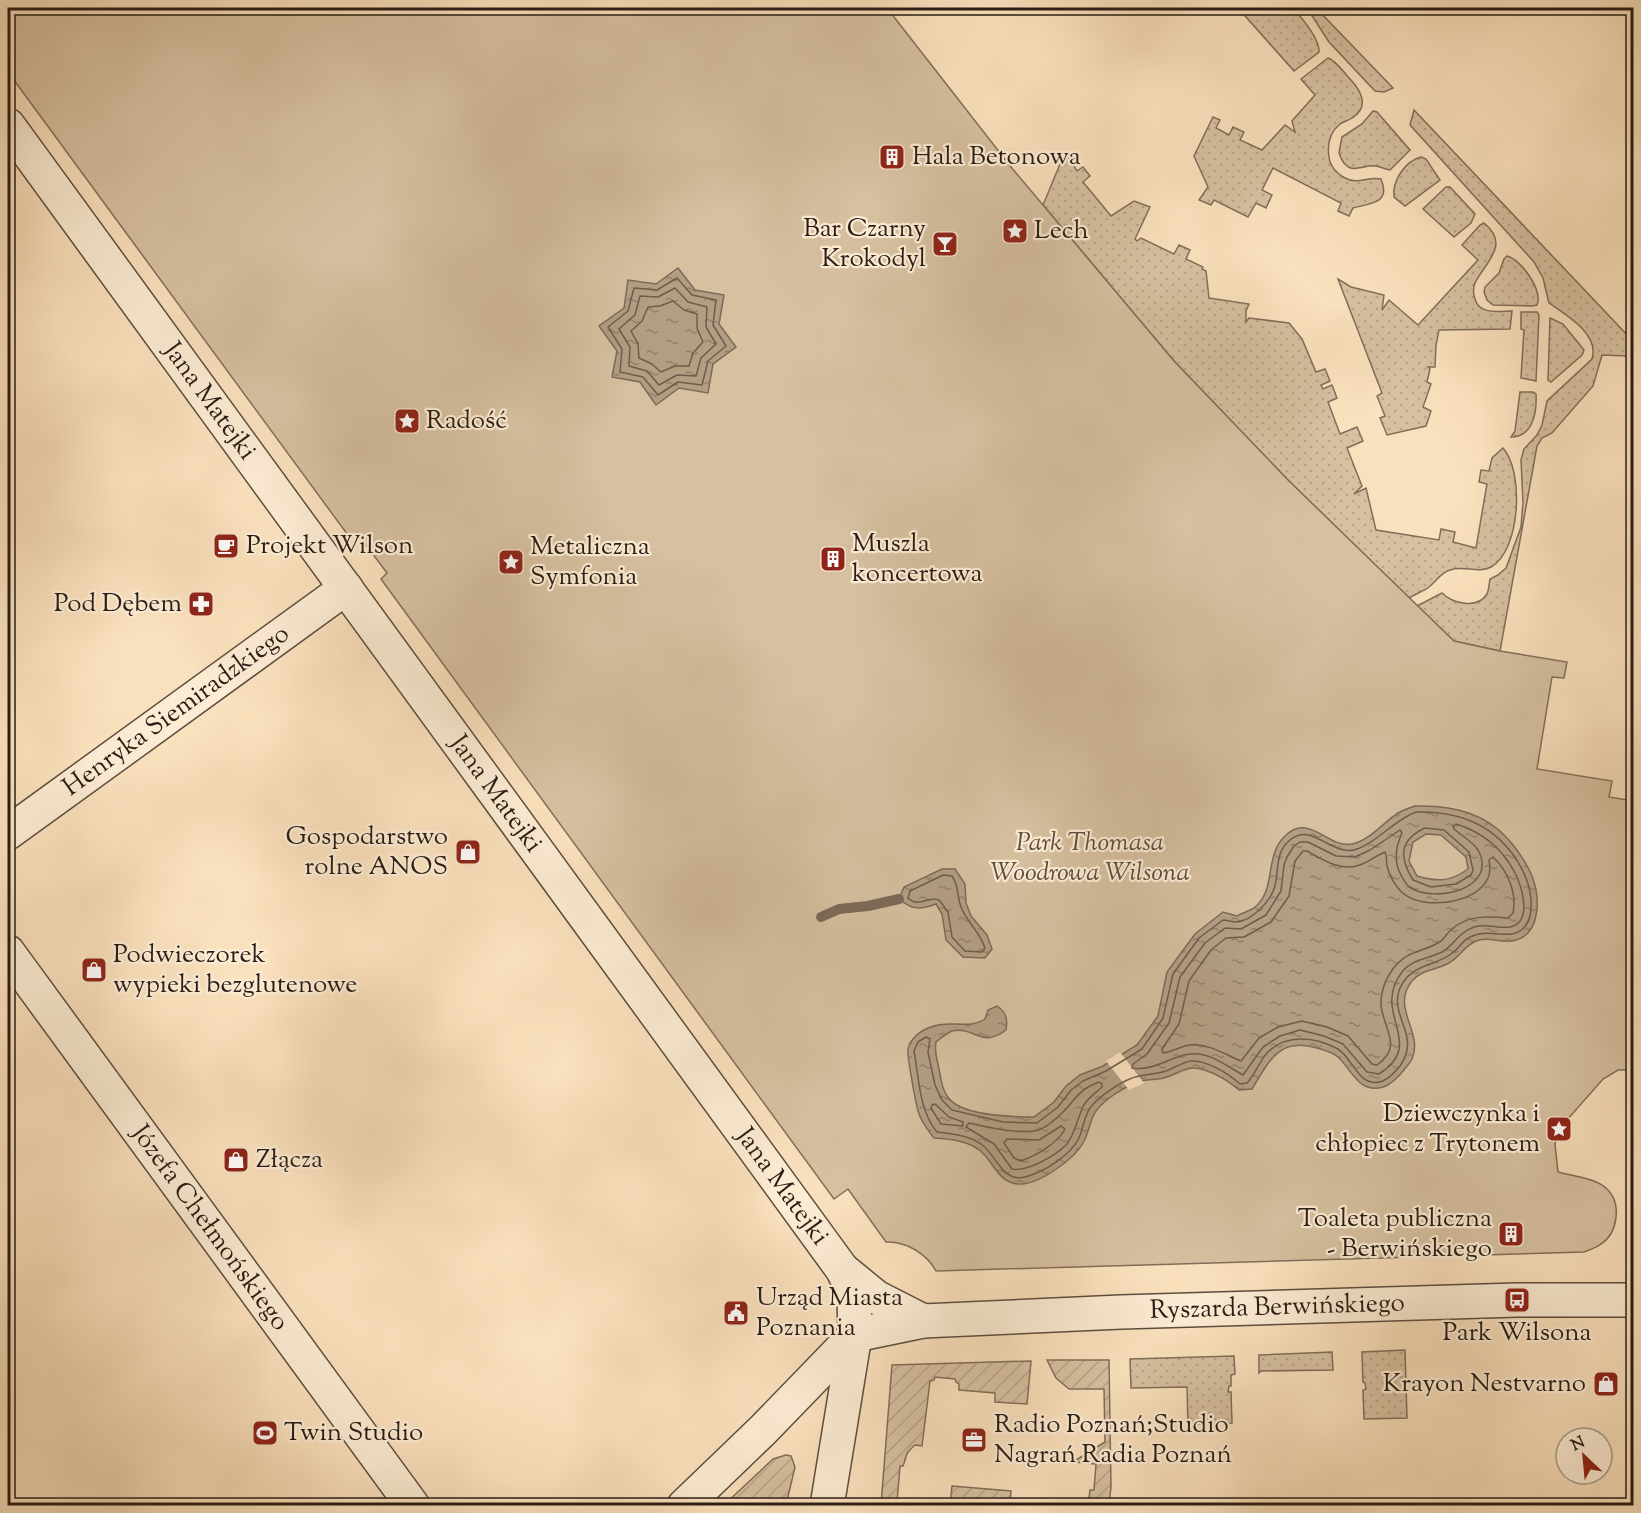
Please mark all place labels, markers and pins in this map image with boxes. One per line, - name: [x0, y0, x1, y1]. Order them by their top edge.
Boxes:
- place label: Hala Betonowa: [912, 139, 1081, 176]
- building icon: Hala Betonowa: [877, 142, 907, 172]
- place label: Bar Czarny Krokodyl: [803, 211, 926, 278]
- place label: Lech: [1034, 213, 1089, 250]
- place icon: Lech: [1000, 216, 1030, 246]
- bar icon: Bar Czarny Krokodyl: [930, 229, 960, 259]
- place label: Radość: [426, 403, 507, 440]
- place icon: Radość: [392, 406, 422, 436]
- place label: Muszla koncertowa: [852, 526, 982, 593]
- place label: Projekt Wilson: [246, 528, 413, 565]
- place label: Metaliczna Symfonia: [530, 529, 650, 596]
- cafe icon: Projekt Wilson: [211, 531, 241, 561]
- building icon: Muszla koncertowa: [818, 544, 848, 574]
- place icon: Metaliczna Symfonia: [496, 547, 526, 577]
- place label: Pod Dębem: [54, 586, 182, 623]
- pharmacy icon: Pod Dębem: [186, 589, 216, 619]
- place label: Gospodarstwo rolne ANOS: [286, 819, 448, 886]
- shop icon: Gospodarstwo rolne ANOS: [453, 837, 483, 867]
- place label: Podwieczorek wypieki bezglutenowe: [113, 937, 357, 1004]
- shop icon: Podwieczorek wypieki bezglutenowe: [79, 955, 109, 985]
- place label: Dziewczynka i chłopiec z Trytonem: [1315, 1096, 1540, 1163]
- place icon: Dziewczynka i chłopiec z Trytonem: [1544, 1114, 1574, 1144]
- place label: Złącza: [256, 1142, 323, 1179]
- shop icon: Złącza: [221, 1145, 251, 1175]
- place label: Toaleta publiczna - Berwińskiego: [1298, 1201, 1492, 1268]
- building icon: Toaleta publiczna - Berwińskiego: [1496, 1219, 1526, 1249]
- place label: Urząd Miasta Poznania: [756, 1280, 903, 1347]
- bus stop icon: Park Wilsona: [1502, 1285, 1532, 1315]
- public building icon: Urząd Miasta Poznania: [721, 1298, 751, 1328]
- place label: Park Wilsona: [1442, 1315, 1592, 1352]
- place label: Krayon Nestvarno: [1383, 1366, 1586, 1403]
- shop icon: Krayon Nestvarno: [1591, 1369, 1621, 1399]
- place label: Radio Poznań;Studio Nagrań Radia Poznań: [994, 1407, 1232, 1474]
- place label: Twin Studio: [284, 1415, 423, 1452]
- sports icon: Twin Studio: [250, 1418, 280, 1448]
- office icon: Radio Poznań;Studio Nagrań Radia Poznań: [959, 1425, 989, 1455]

